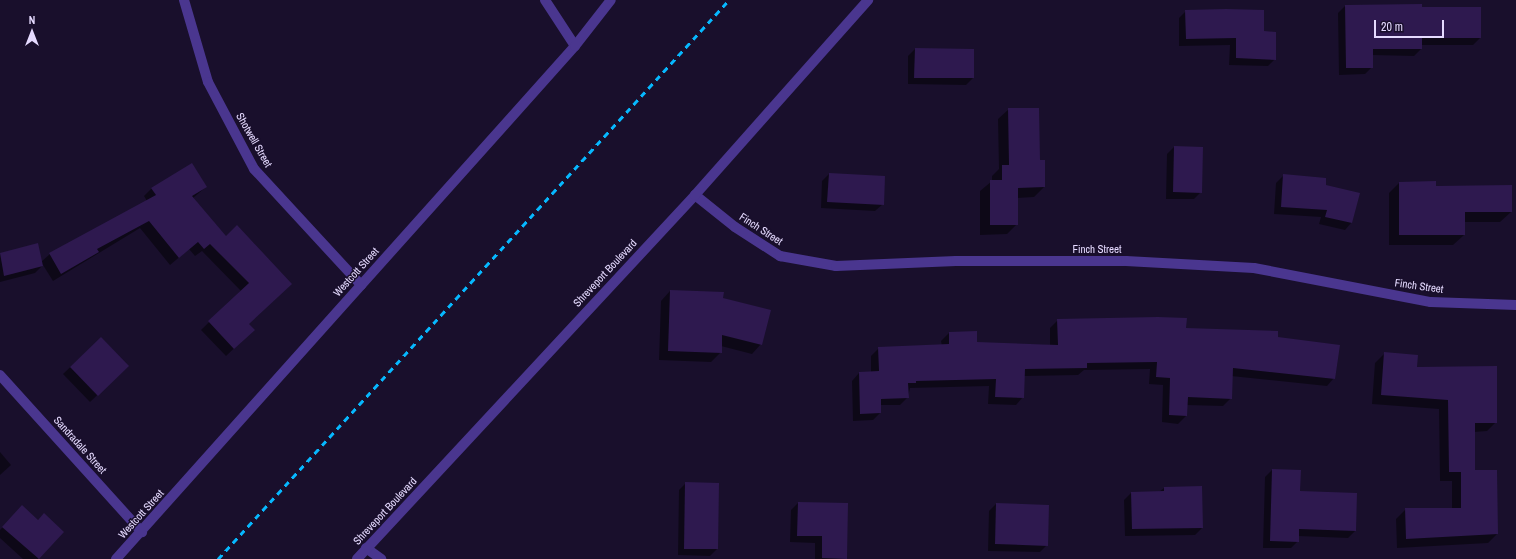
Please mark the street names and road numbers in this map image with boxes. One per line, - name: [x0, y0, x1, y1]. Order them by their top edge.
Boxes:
- street label: Shotwell Street: [233, 110, 275, 170]
- street label: Finch Street: [737, 210, 785, 248]
- street label: Shreveport Boulevard: [570, 237, 640, 309]
- street label: Finch Street: [1072, 242, 1122, 256]
- street label: Westcott Street: [331, 245, 381, 299]
- street label: Finch Street: [1394, 276, 1444, 296]
- street label: Sandradale Street: [51, 414, 109, 476]
- street label: Shreveport Boulevard: [350, 475, 420, 547]
- street label: Westcott Street: [116, 487, 166, 541]

